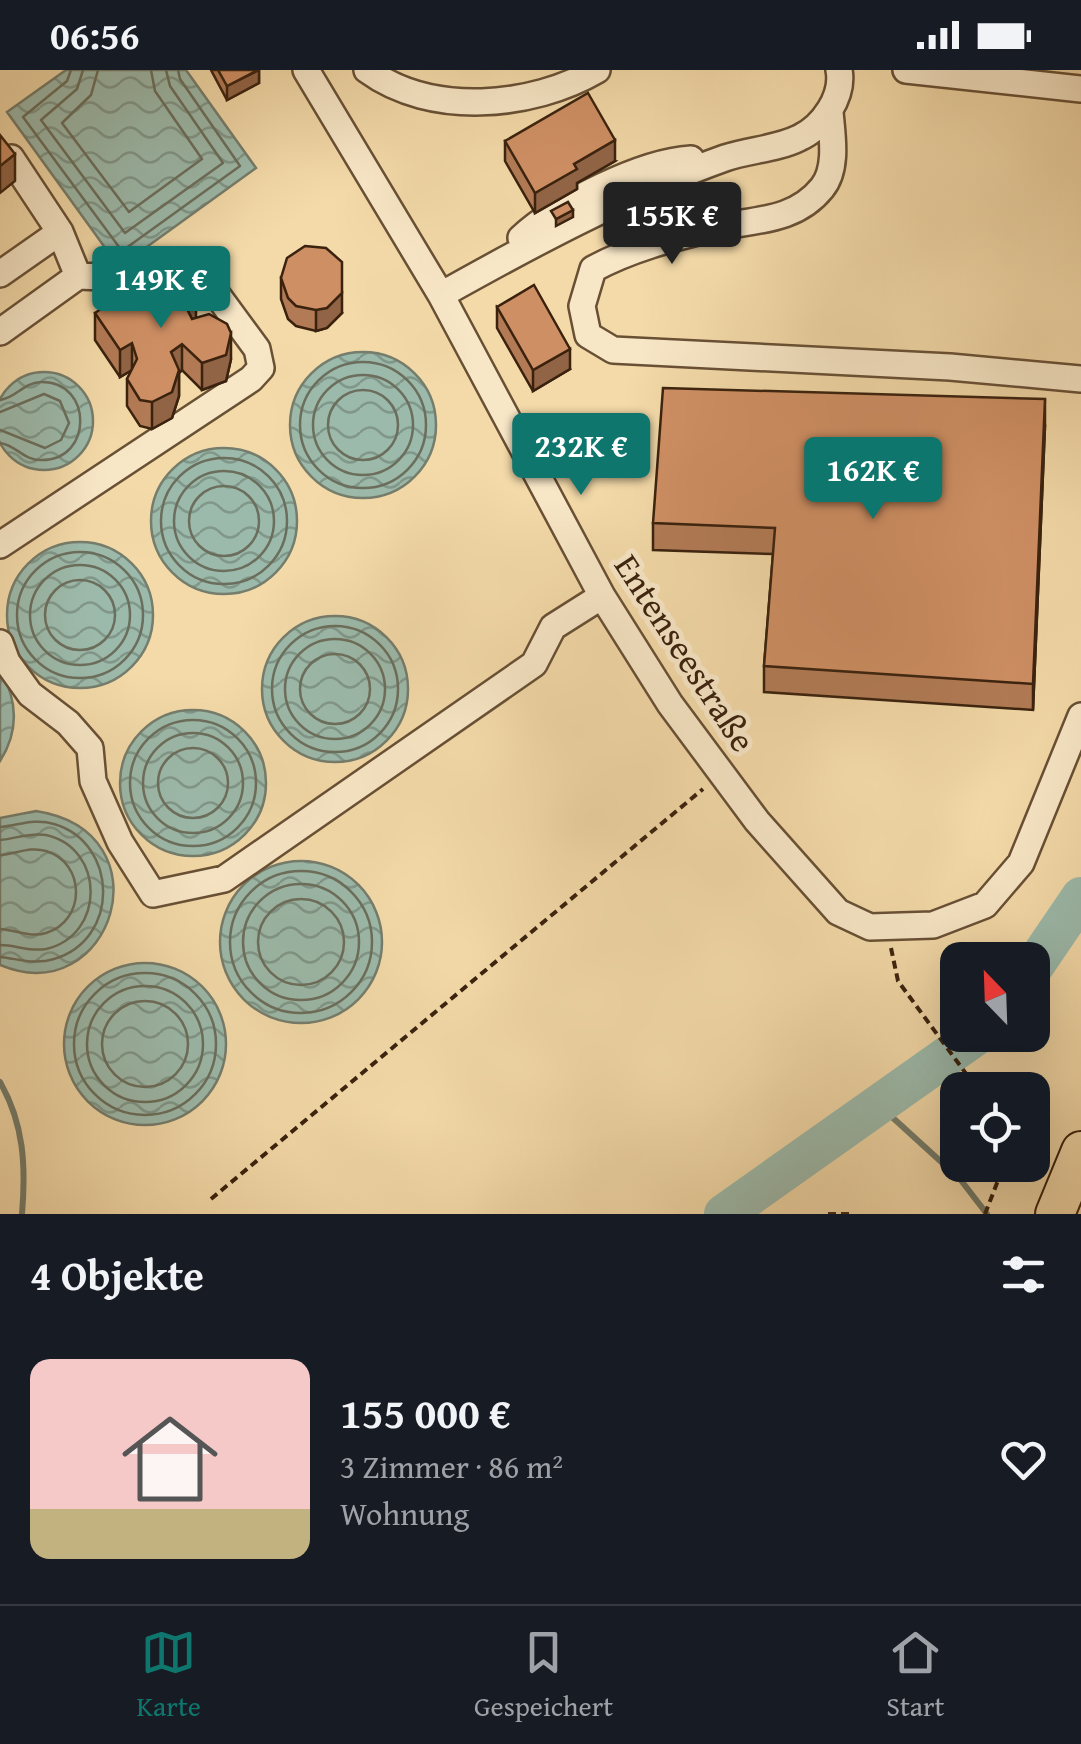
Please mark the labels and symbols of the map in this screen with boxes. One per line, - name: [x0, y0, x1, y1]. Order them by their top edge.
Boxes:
- pin: 155K €: [591, 182, 753, 267]
- pin: 149K €: [80, 246, 242, 331]
- pin: 232K €: [500, 413, 662, 498]
- pin: 162K €: [792, 437, 954, 522]
- street label: Entenseestraße: [602, 544, 768, 762]
- north arrow: [940, 942, 1050, 1052]

